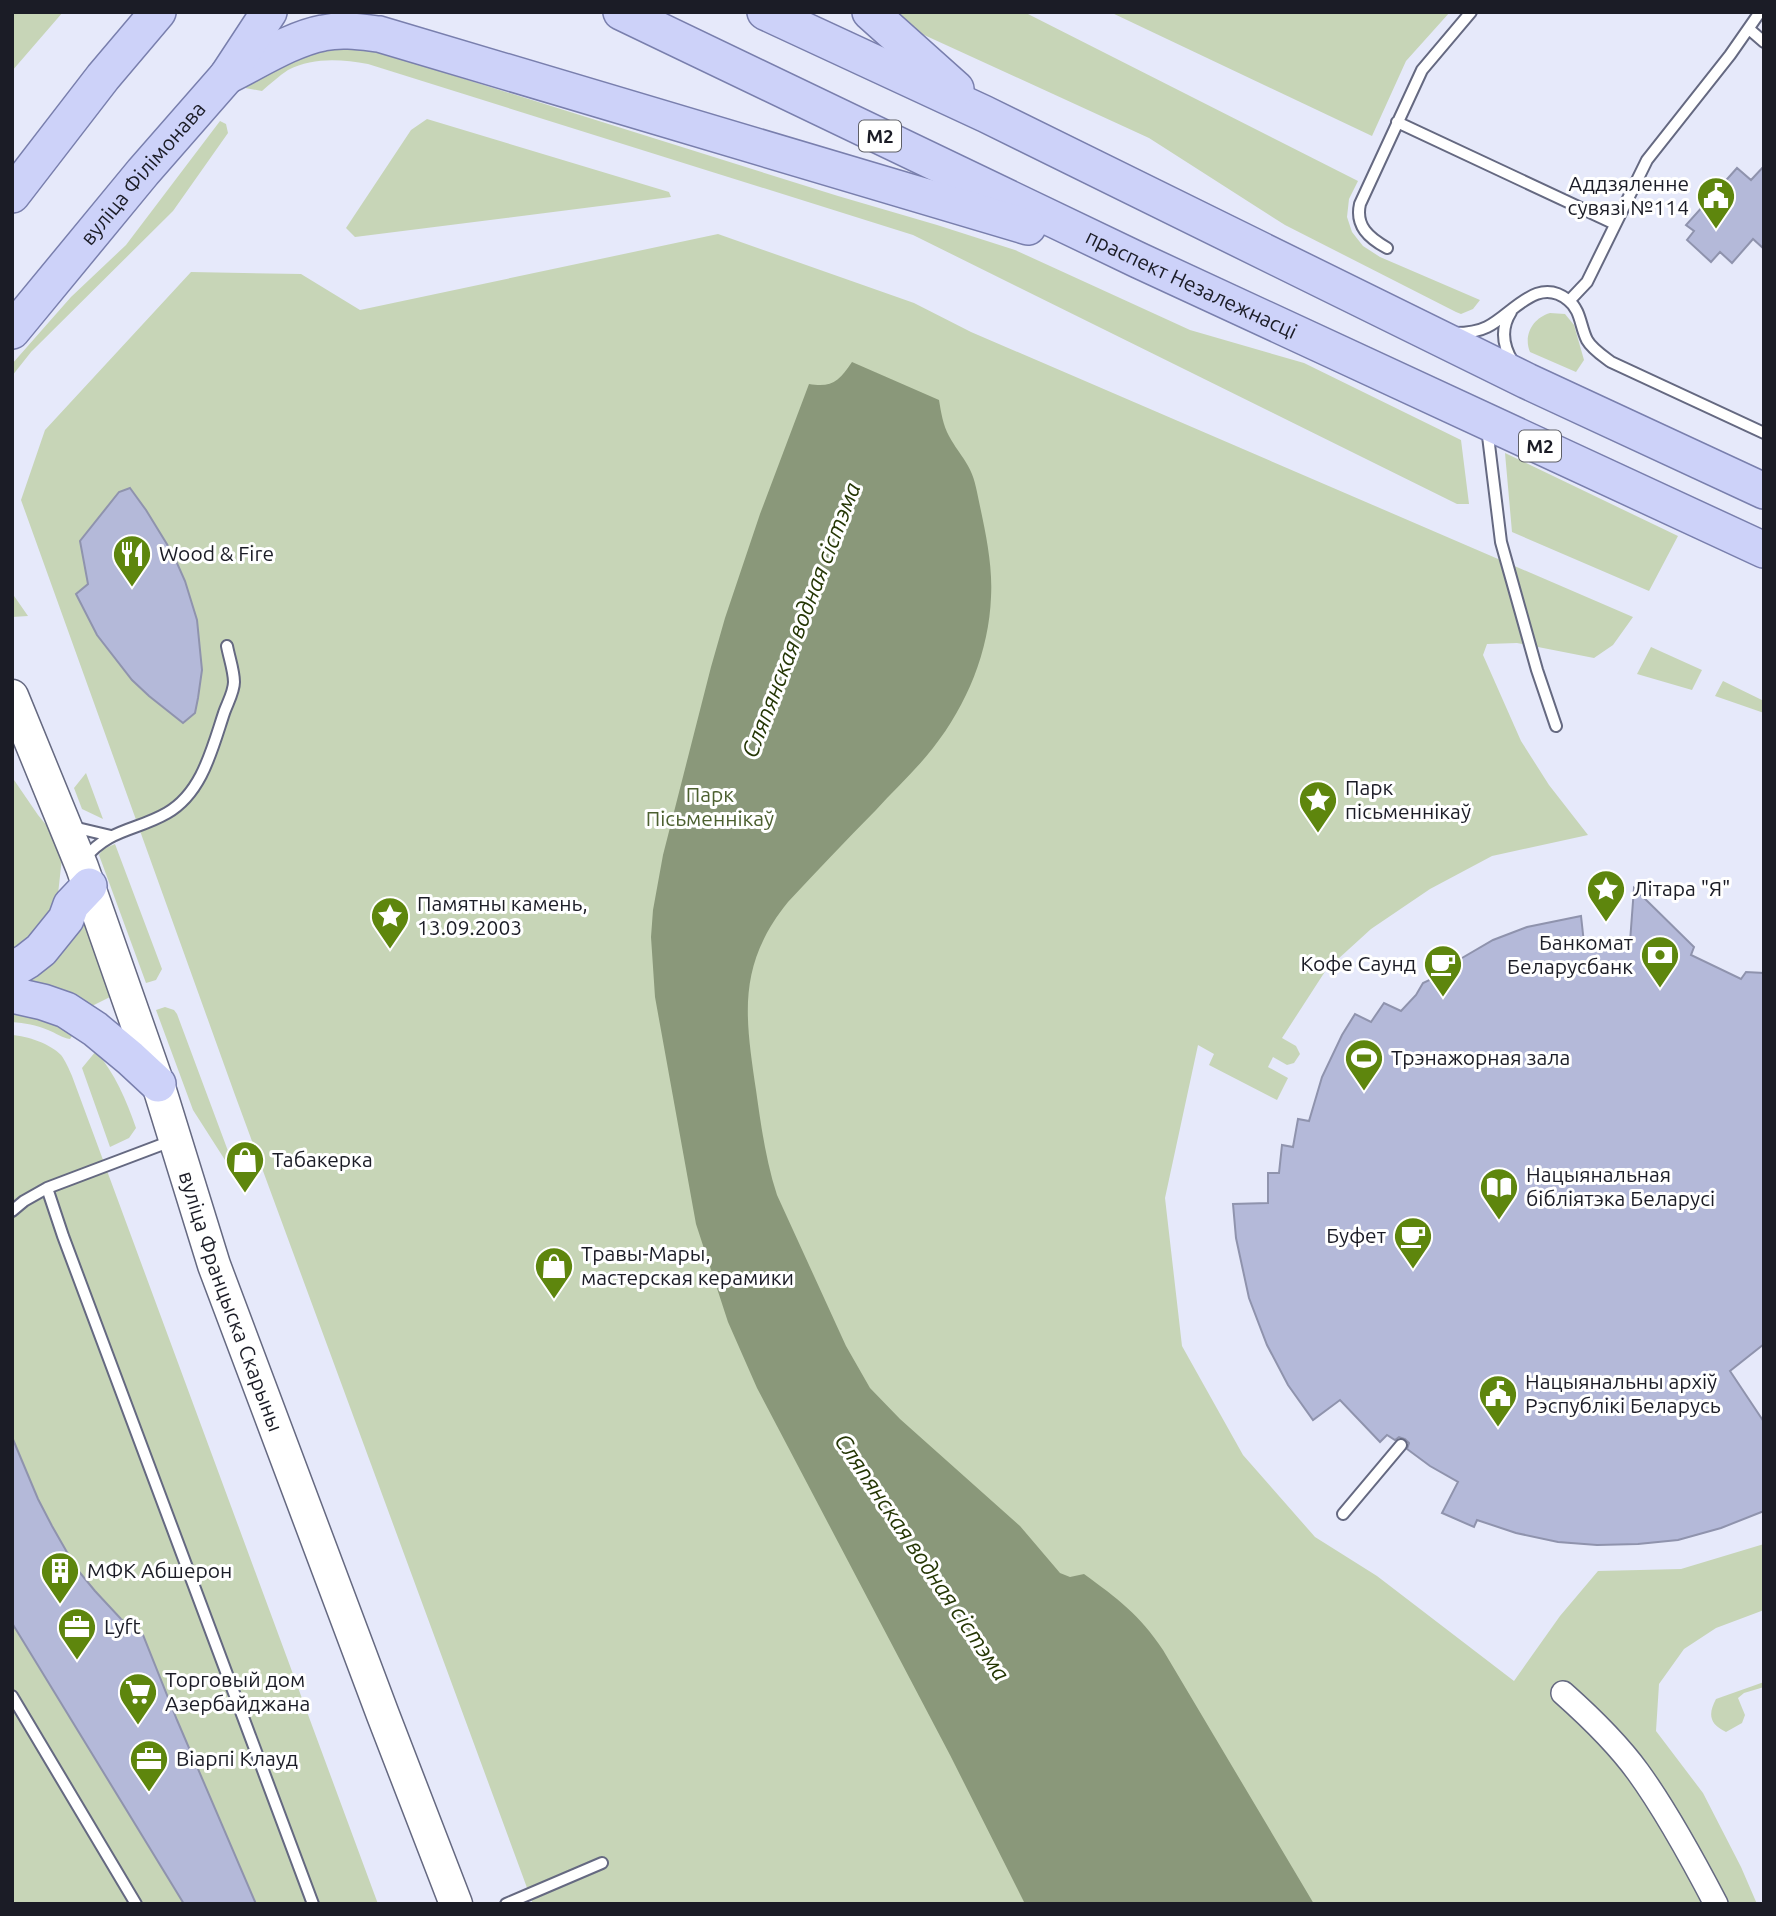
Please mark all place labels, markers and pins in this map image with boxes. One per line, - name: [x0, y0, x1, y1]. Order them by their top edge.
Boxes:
- place label: Аддзяленне сувязі №114: [1567, 171, 1689, 219]
- public building icon: Аддзяленне сувязі №114: [1695, 175, 1737, 230]
- restaurant icon: Wood & Fire: [111, 533, 153, 588]
- place label: Wood & Fire: [159, 541, 274, 565]
- place label: Парк пісьменнікаў: [1345, 775, 1471, 823]
- place icon: Парк пісьменнікаў: [1297, 779, 1339, 834]
- place icon: Літара "Я": [1585, 868, 1627, 923]
- place label: Літара "Я": [1633, 876, 1731, 900]
- place label: Памятны камень, 13.09.2003: [417, 891, 588, 939]
- place icon: Памятны камень, 13.09.2003: [369, 895, 411, 950]
- place label: Банкомат Беларусбанк: [1507, 930, 1634, 978]
- bank icon: Банкомат Беларусбанк: [1639, 934, 1681, 989]
- cafe icon: Кофе Саунд: [1422, 943, 1464, 998]
- place label: Кофе Саунд: [1300, 951, 1416, 975]
- sports icon: Трэнажорная зала: [1343, 1037, 1385, 1092]
- place label: Трэнажорная зала: [1391, 1045, 1570, 1069]
- shop icon: Табакерка: [224, 1139, 266, 1194]
- place label: Табакерка: [272, 1147, 373, 1171]
- place label: Нацыянальная бібліятэка Беларусі: [1526, 1162, 1715, 1210]
- library icon: Нацыянальная бібліятэка Беларусі: [1478, 1166, 1520, 1221]
- cafe icon: Буфет: [1392, 1215, 1434, 1270]
- place label: Буфет: [1326, 1223, 1387, 1247]
- place label: Травы-Мары, мастерская керамики: [581, 1241, 794, 1289]
- shop icon: Травы-Мары, мастерская керамики: [533, 1245, 575, 1300]
- place label: Нацыянальны архіў Рэспублікі Беларусь: [1525, 1369, 1721, 1417]
- public building icon: Нацыянальны архіў Рэспублікі Беларусь: [1477, 1373, 1519, 1428]
- building icon: МФК Абшерон: [39, 1550, 81, 1605]
- place label: МФК Абшерон: [87, 1558, 232, 1582]
- office icon: Lyft: [56, 1606, 98, 1661]
- place label: Lyft: [104, 1614, 141, 1638]
- place label: Торговый дом Азербайджана: [165, 1667, 310, 1715]
- supermarket icon: Торговый дом Азербайджана: [117, 1671, 159, 1726]
- office icon: Віарпі Клауд: [128, 1738, 170, 1793]
- place label: Віарпі Клауд: [176, 1746, 298, 1770]

